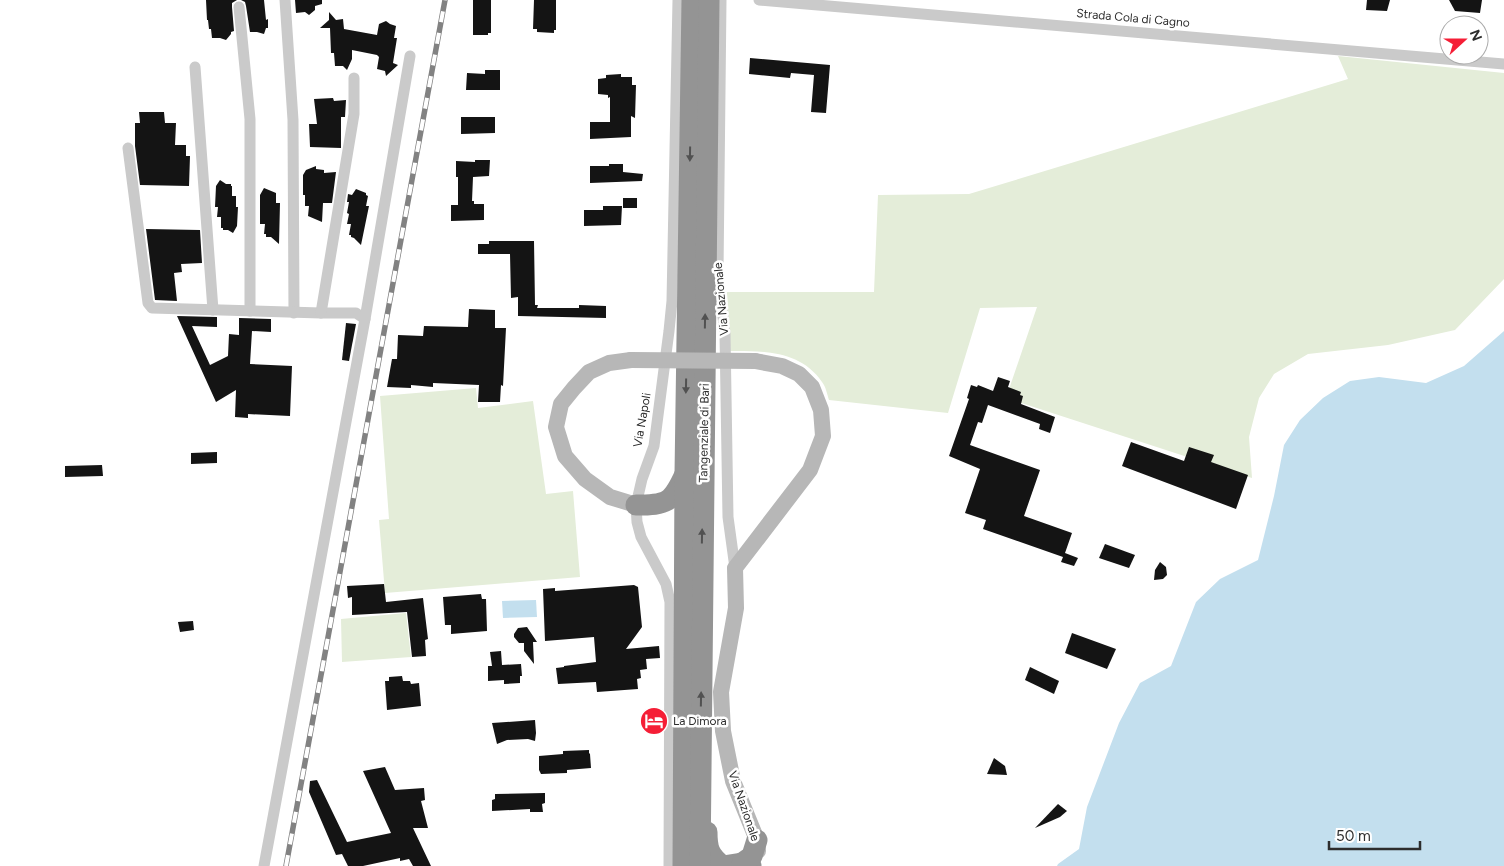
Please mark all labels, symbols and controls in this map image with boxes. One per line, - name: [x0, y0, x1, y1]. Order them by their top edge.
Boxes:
- street label: Strada Cola di Cagno: [1076, 6, 1190, 30]
- north arrow: [1439, 15, 1489, 65]
- text: N: [1466, 27, 1486, 44]
- one-way arrow: [685, 146, 693, 162]
- street label: Via Nazionale: [711, 261, 731, 336]
- one-way arrow: [701, 313, 709, 329]
- one-way arrow: [682, 378, 690, 394]
- street label: Tangenziale di Bari: [696, 383, 712, 483]
- street label: Via Napoli: [630, 392, 654, 448]
- one-way arrow: [699, 528, 707, 544]
- one-way arrow: [697, 690, 705, 706]
- hotel icon: La Dimora: [639, 706, 669, 736]
- place label: La Dimora: [673, 714, 727, 728]
- street label: Via Nazionale: [725, 769, 763, 843]
- scale bar: [1329, 818, 1420, 850]
- text: 50 m: [1336, 827, 1371, 845]

